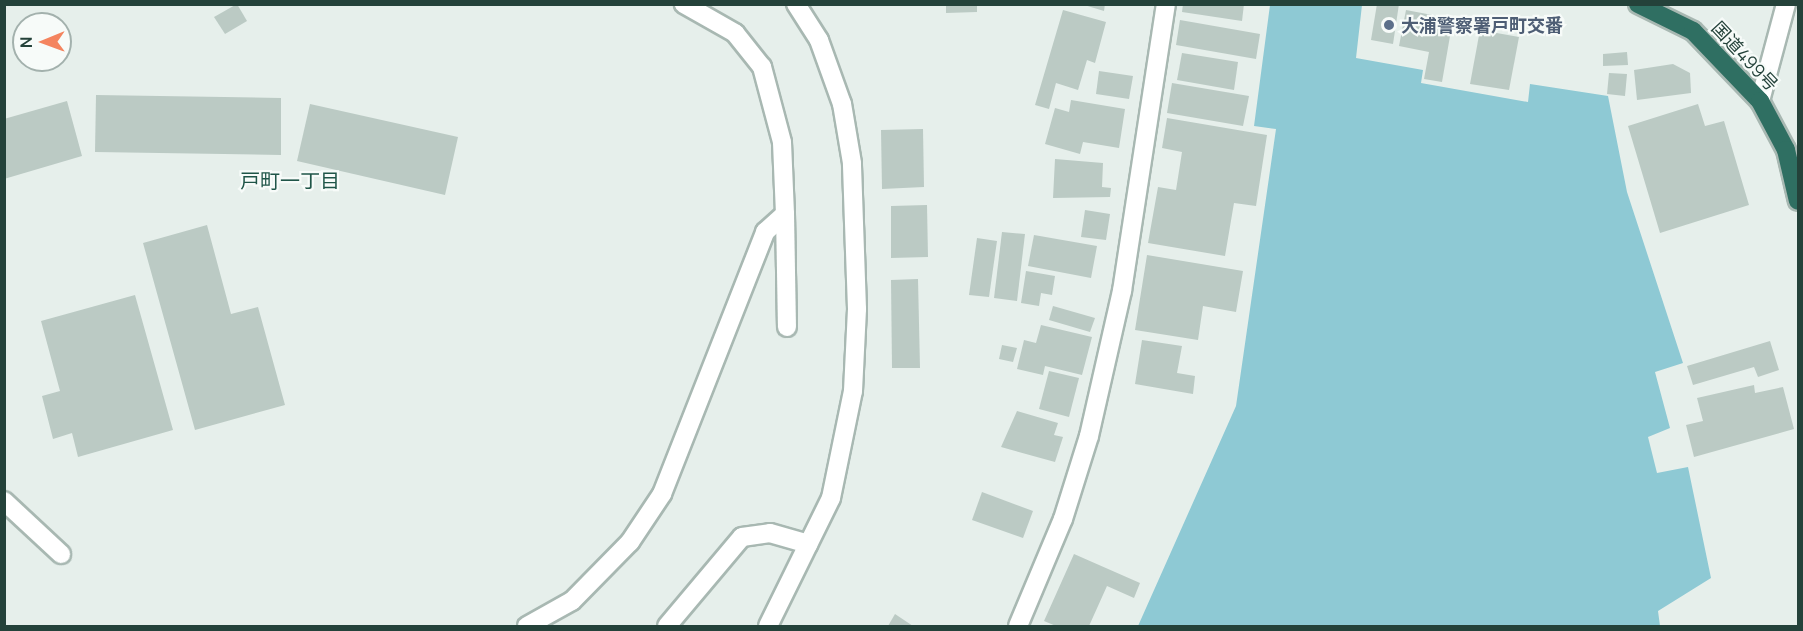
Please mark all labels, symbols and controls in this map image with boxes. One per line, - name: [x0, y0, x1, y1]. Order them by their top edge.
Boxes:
- north arrow: [12, 12, 72, 72]
- place label: 大浦警察署戸町交番: [1401, 14, 1563, 36]
- street label: 国道499号: [1708, 17, 1782, 95]
- marker: 大浦警察署戸町交番: [1382, 18, 1396, 32]
- text: N: [15, 36, 37, 48]
- district label: 戸町一丁目: [240, 168, 340, 192]

